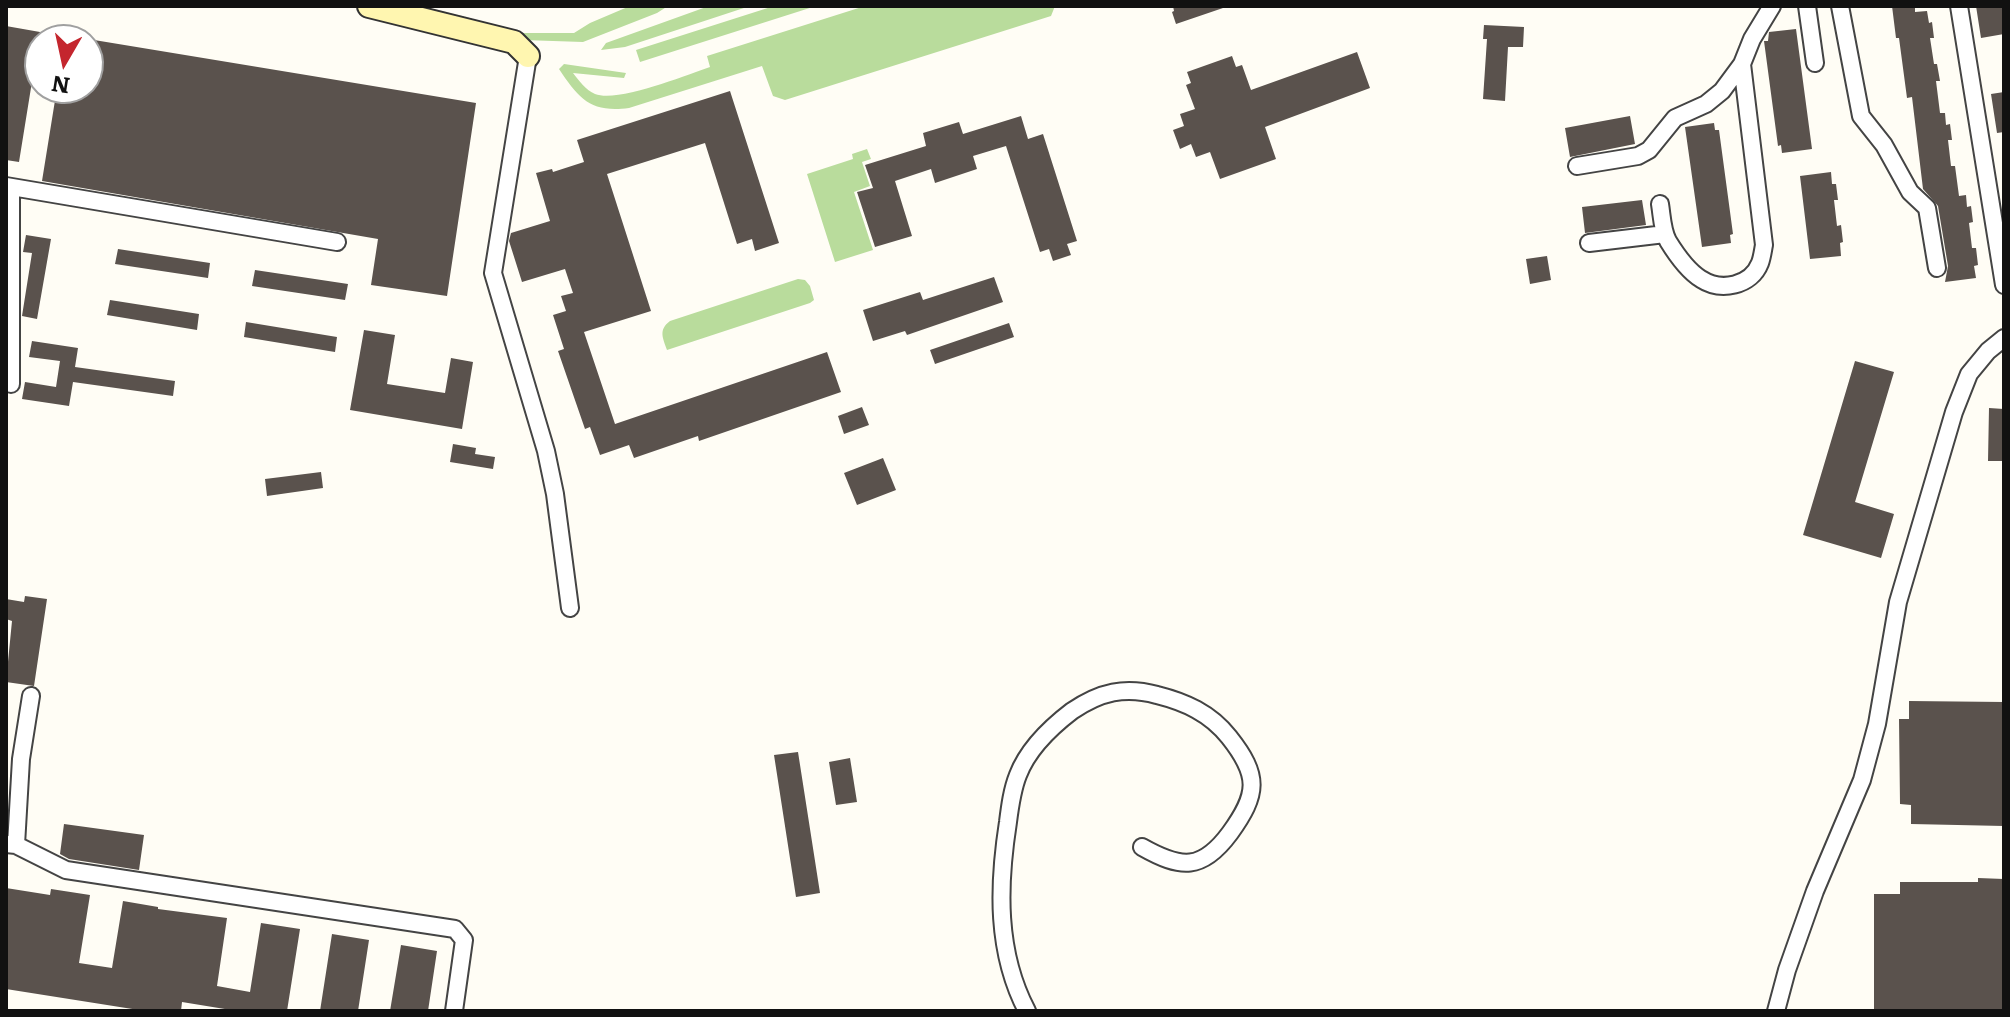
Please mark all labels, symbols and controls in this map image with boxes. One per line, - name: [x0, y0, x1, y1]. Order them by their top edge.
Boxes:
- north arrow: [24, 24, 104, 104]
- text: N: [49, 68, 72, 104]

